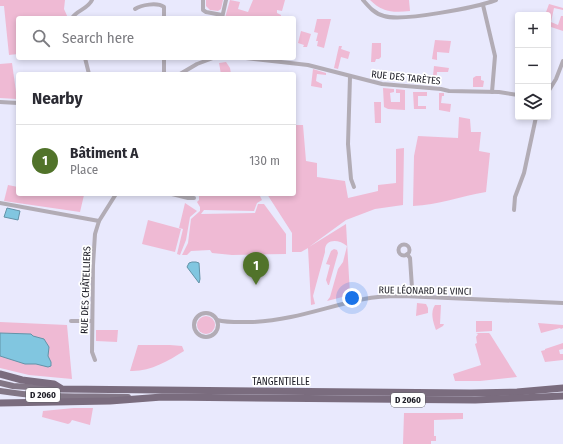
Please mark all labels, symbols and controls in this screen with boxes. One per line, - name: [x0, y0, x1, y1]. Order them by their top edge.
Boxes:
- map controls: [515, 12, 551, 120]
- button: +: [515, 12, 551, 48]
- search box: [16, 16, 296, 60]
- icon: search: [30, 27, 52, 49]
- text: Search here: [62, 29, 134, 47]
- button: −: [515, 48, 551, 84]
- street label: RUE DES TARÈTES: [371, 66, 441, 88]
- button: layers: [515, 84, 551, 120]
- text: Nearby: [32, 88, 83, 109]
- text: Bâtiment A: [70, 144, 138, 162]
- text: 1: [42, 153, 48, 168]
- text: 130 m: [249, 153, 280, 168]
- text: Place: [70, 162, 98, 177]
- street label: RUE DES CHÂTELLIERS: [77, 246, 94, 334]
- pin: 1: [243, 252, 269, 285]
- street label: RUE LÉONARD DE VINCI: [378, 282, 472, 298]
- your location: [342, 288, 362, 308]
- street label: TANGENTIELLE: [252, 376, 310, 388]
- road number: D 2060: [26, 388, 60, 402]
- road number: D 2060: [391, 393, 425, 407]

